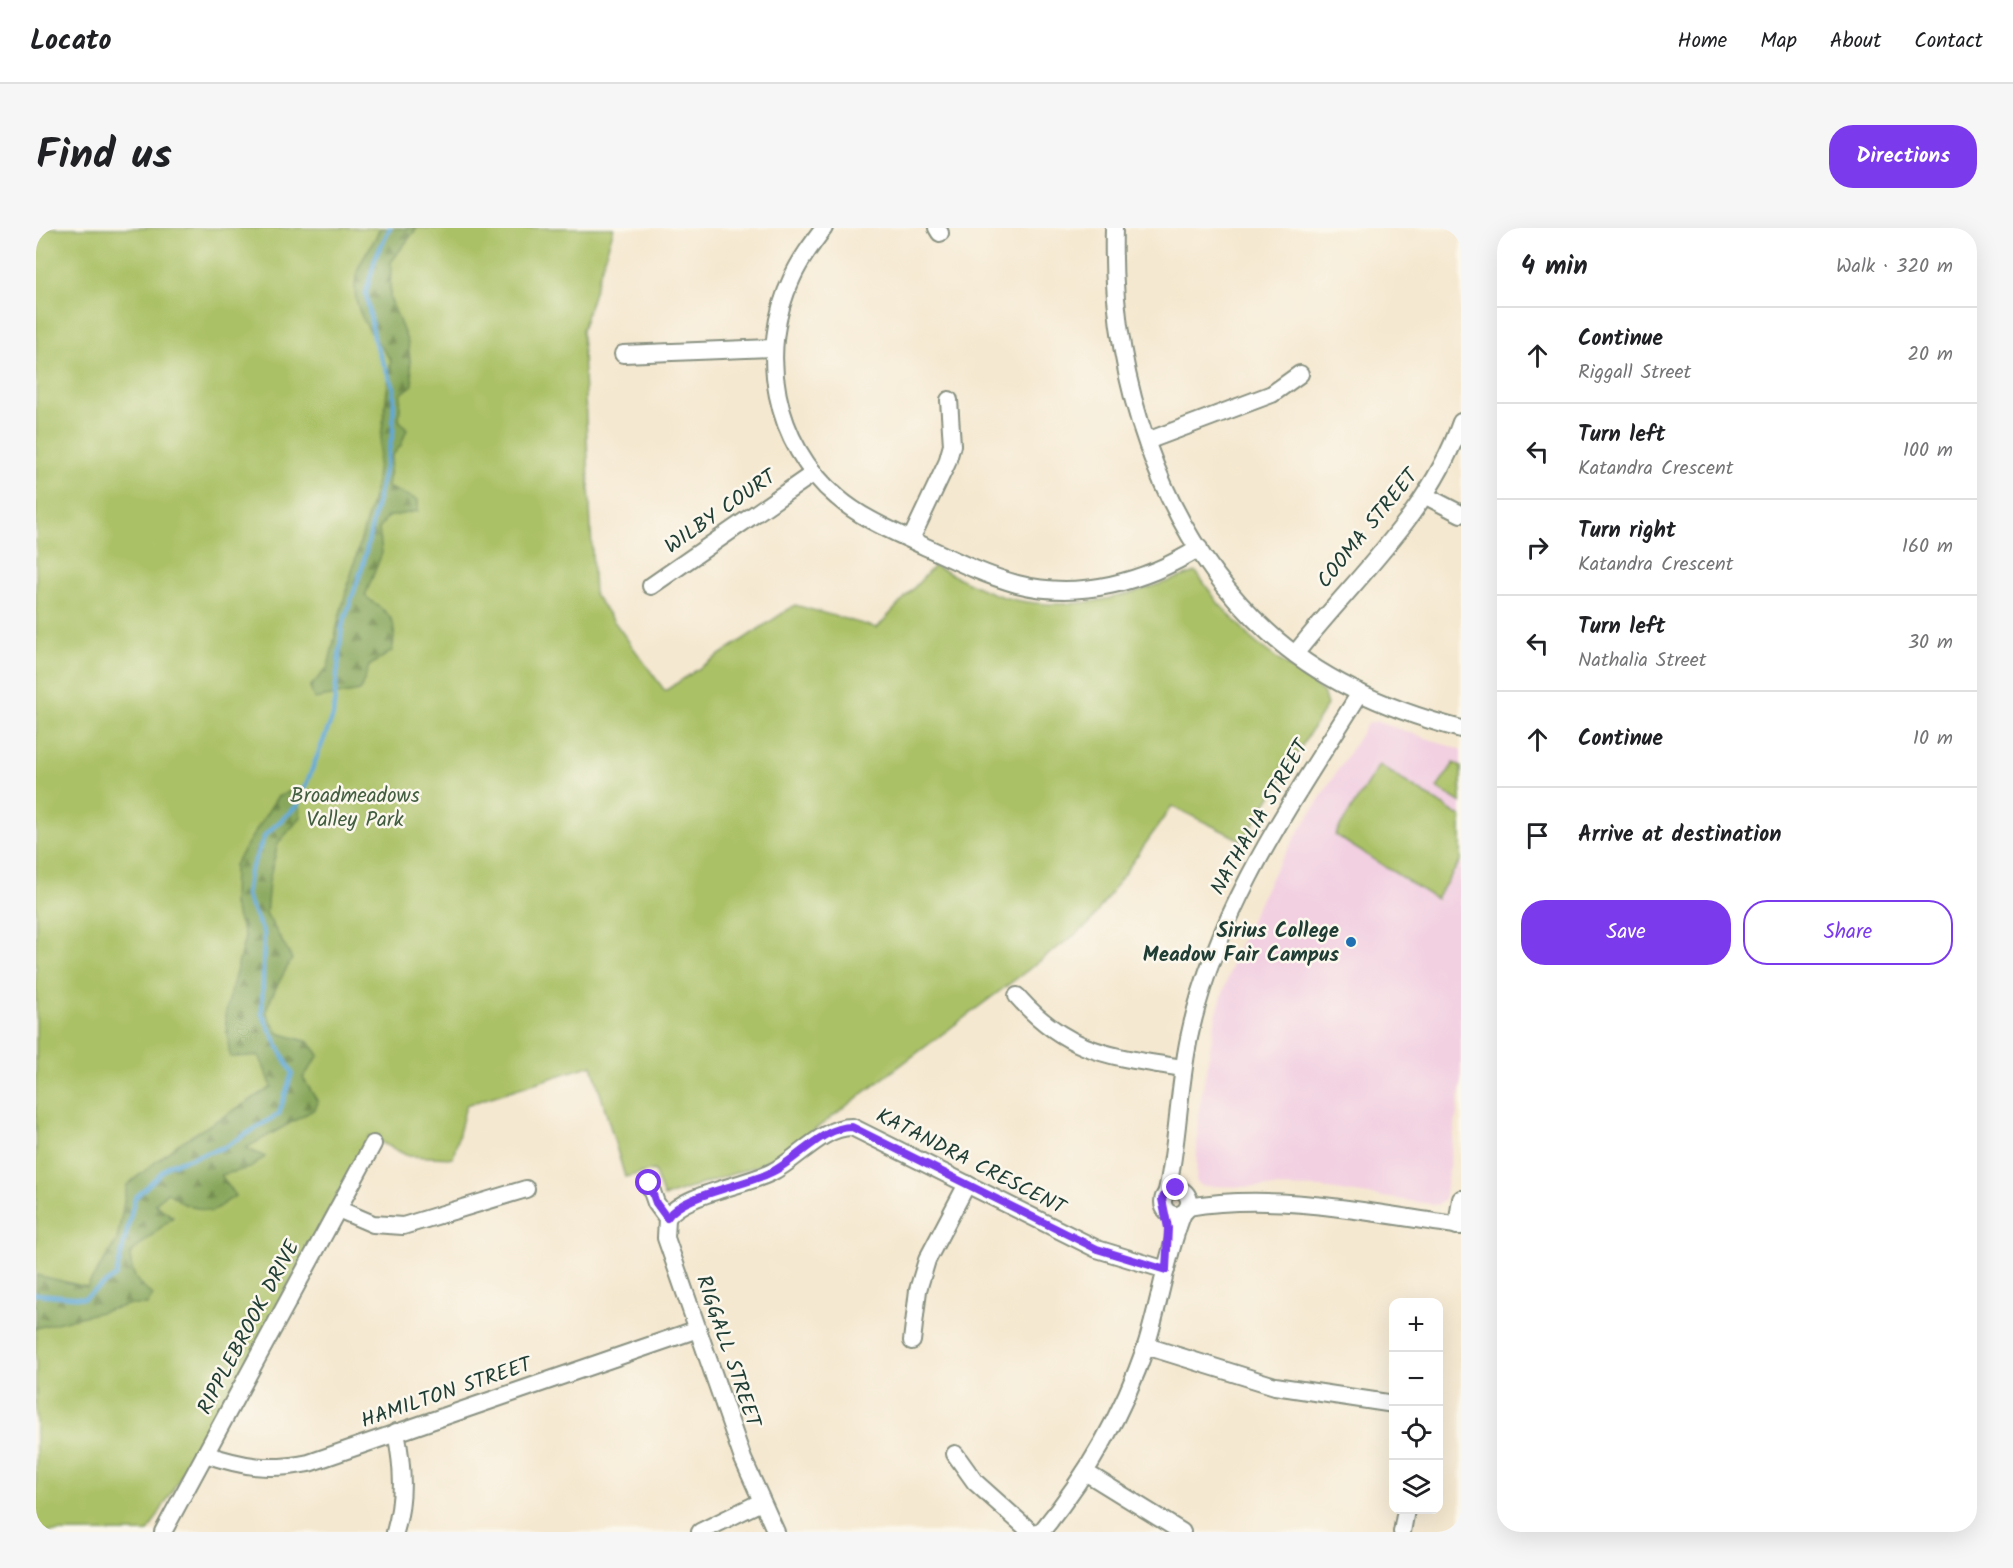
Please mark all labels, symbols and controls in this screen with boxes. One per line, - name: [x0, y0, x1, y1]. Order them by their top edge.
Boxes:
- text: Locato: [30, 19, 111, 64]
- text: Home: [1678, 25, 1727, 58]
- text: Map: [1760, 25, 1797, 58]
- text: About: [1830, 25, 1881, 58]
- text: Contact: [1914, 25, 1983, 58]
- text: Find us: [36, 123, 172, 190]
- button: Directions: [1829, 125, 1977, 188]
- text: 4 min: [1521, 246, 1588, 288]
- text: Walk · 320 m: [1836, 251, 1953, 283]
- text: Continue: [1578, 322, 1663, 357]
- icon: ahead: [1521, 339, 1554, 372]
- text: 20 m: [1907, 339, 1953, 371]
- text: Riggall Street: [1578, 357, 1691, 389]
- text: Turn left: [1578, 418, 1665, 453]
- icon: left: [1521, 435, 1554, 468]
- text: 100 m: [1903, 435, 1953, 467]
- text: Katandra Crescent: [1578, 453, 1733, 485]
- street label: WILBY COURT: [658, 460, 785, 563]
- street label: COOMA STREET: [1309, 460, 1428, 596]
- text: Turn right: [1578, 514, 1676, 549]
- icon: right: [1521, 531, 1554, 564]
- text: 160 m: [1902, 531, 1953, 563]
- text: Katandra Crescent: [1578, 549, 1733, 581]
- text: Turn left: [1578, 610, 1665, 645]
- icon: left: [1521, 627, 1554, 660]
- text: 30 m: [1908, 627, 1953, 659]
- text: Nathalia Street: [1578, 645, 1707, 677]
- text: Continue: [1578, 722, 1663, 757]
- icon: ahead: [1521, 723, 1554, 756]
- text: 10 m: [1913, 723, 1953, 755]
- street label: NATHALIA STREET: [1202, 732, 1319, 902]
- park label: Broadmeadows Valley Park: [290, 780, 420, 837]
- text: Arrive at destination: [1578, 818, 1781, 853]
- icon: arrive: [1521, 819, 1554, 852]
- button: Save: [1521, 900, 1731, 965]
- button: Share: [1743, 900, 1953, 965]
- place label: Sirius College Meadow Fair Campus: [1143, 915, 1339, 972]
- marker: Sirius College Meadow Fair Campus: [1344, 935, 1358, 949]
- street label: KATANDRA CRESCENT: [870, 1100, 1072, 1225]
- route start: [635, 1169, 661, 1195]
- route end: [1162, 1174, 1188, 1200]
- street label: RIPPLEBROOK DRIVE: [189, 1234, 310, 1421]
- street label: RIGGALL STREET: [686, 1271, 770, 1434]
- map controls: [1389, 1298, 1443, 1514]
- button: +: [1389, 1298, 1443, 1352]
- street label: HAMILTON STREET: [357, 1348, 538, 1438]
- button: −: [1389, 1352, 1443, 1406]
- button: locate: [1389, 1406, 1443, 1460]
- button: layers: [1389, 1460, 1443, 1514]

